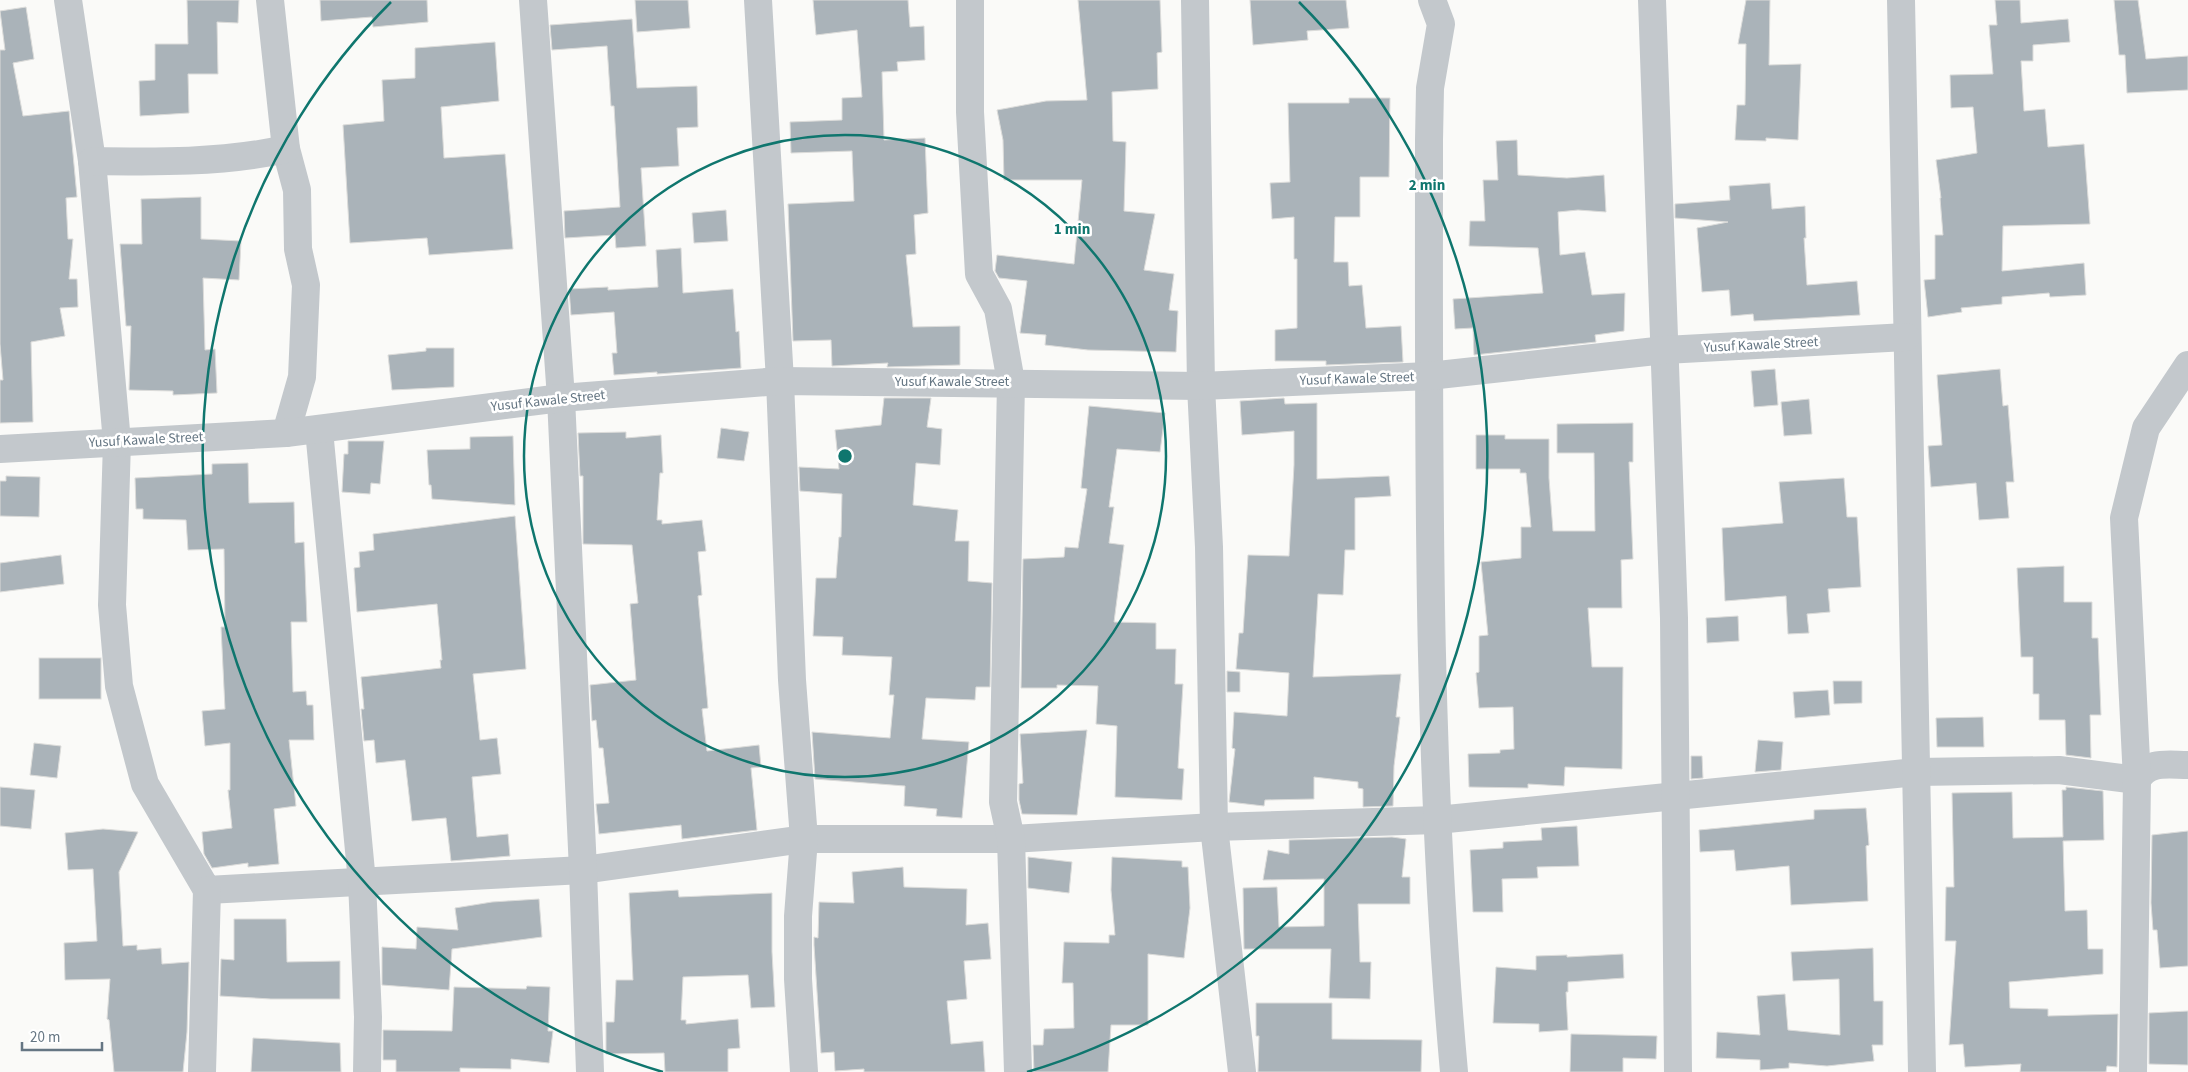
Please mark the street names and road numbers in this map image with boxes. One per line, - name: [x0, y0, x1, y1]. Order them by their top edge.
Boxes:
- street label: Yusuf Kawale Street: [1702, 332, 1819, 358]
- street label: Yusuf Kawale Street: [1298, 367, 1415, 391]
- street label: Yusuf Kawale Street: [894, 372, 1010, 392]
- street label: Yusuf Kawale Street: [489, 385, 606, 417]
- street label: Yusuf Kawale Street: [87, 427, 204, 453]

